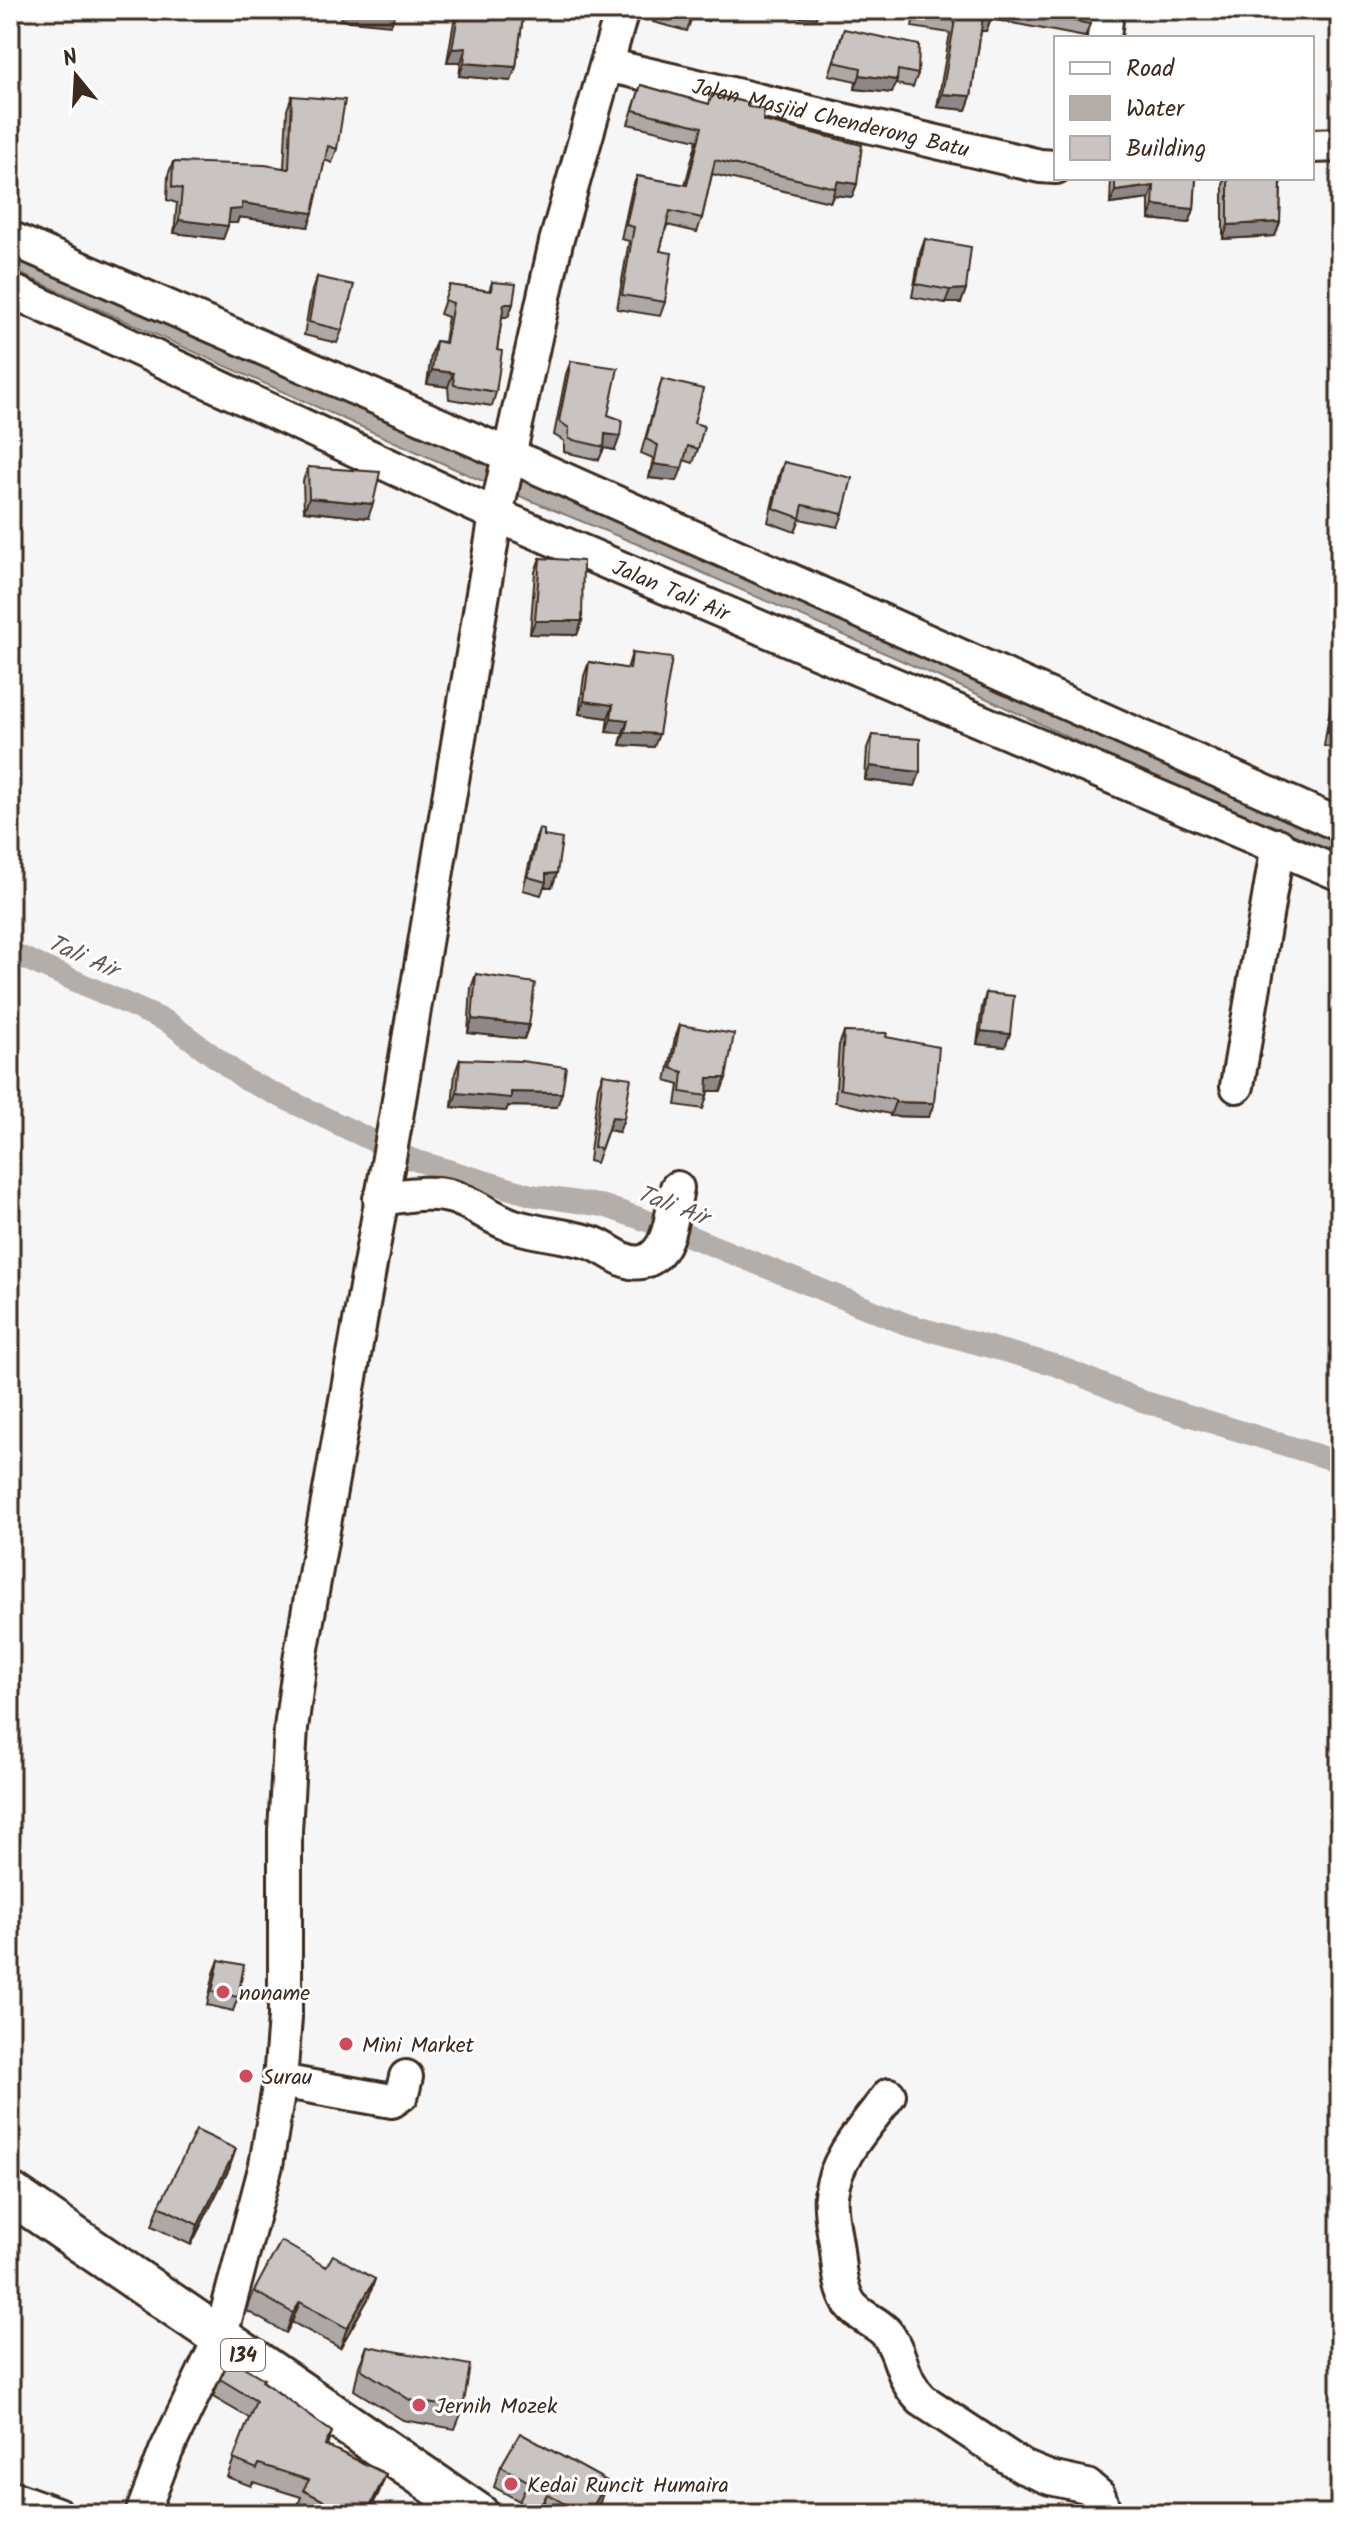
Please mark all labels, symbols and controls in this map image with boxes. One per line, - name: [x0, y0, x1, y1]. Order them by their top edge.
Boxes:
- north arrow: [36, 36, 116, 116]
- legend: [1054, 36, 1314, 180]
- text: N: [59, 41, 83, 78]
- text: Road: [1126, 50, 1175, 89]
- street label: Jalan Masjid Chenderong Batu: [688, 70, 973, 169]
- text: Water: [1126, 90, 1186, 129]
- text: Building: [1126, 130, 1206, 169]
- street label: Jalan Tali Air: [606, 551, 736, 633]
- water label: Tali Air: [41, 925, 129, 992]
- water label: Tali Air: [631, 1175, 719, 1240]
- place label: noname: [239, 1977, 310, 2012]
- marker: noname: [214, 1983, 232, 2001]
- place label: Mini Market: [362, 2029, 475, 2064]
- marker: Mini Market: [337, 2035, 355, 2053]
- place label: Surau: [262, 2061, 313, 2096]
- marker: Surau: [237, 2067, 255, 2085]
- road number: 134: [221, 2339, 265, 2371]
- place label: Jernih Mozek: [435, 2390, 558, 2425]
- marker: Jernih Mozek: [410, 2396, 428, 2414]
- place label: Kedai Runcit Humaira: [527, 2469, 729, 2504]
- marker: Kedai Runcit Humaira: [502, 2475, 520, 2493]

